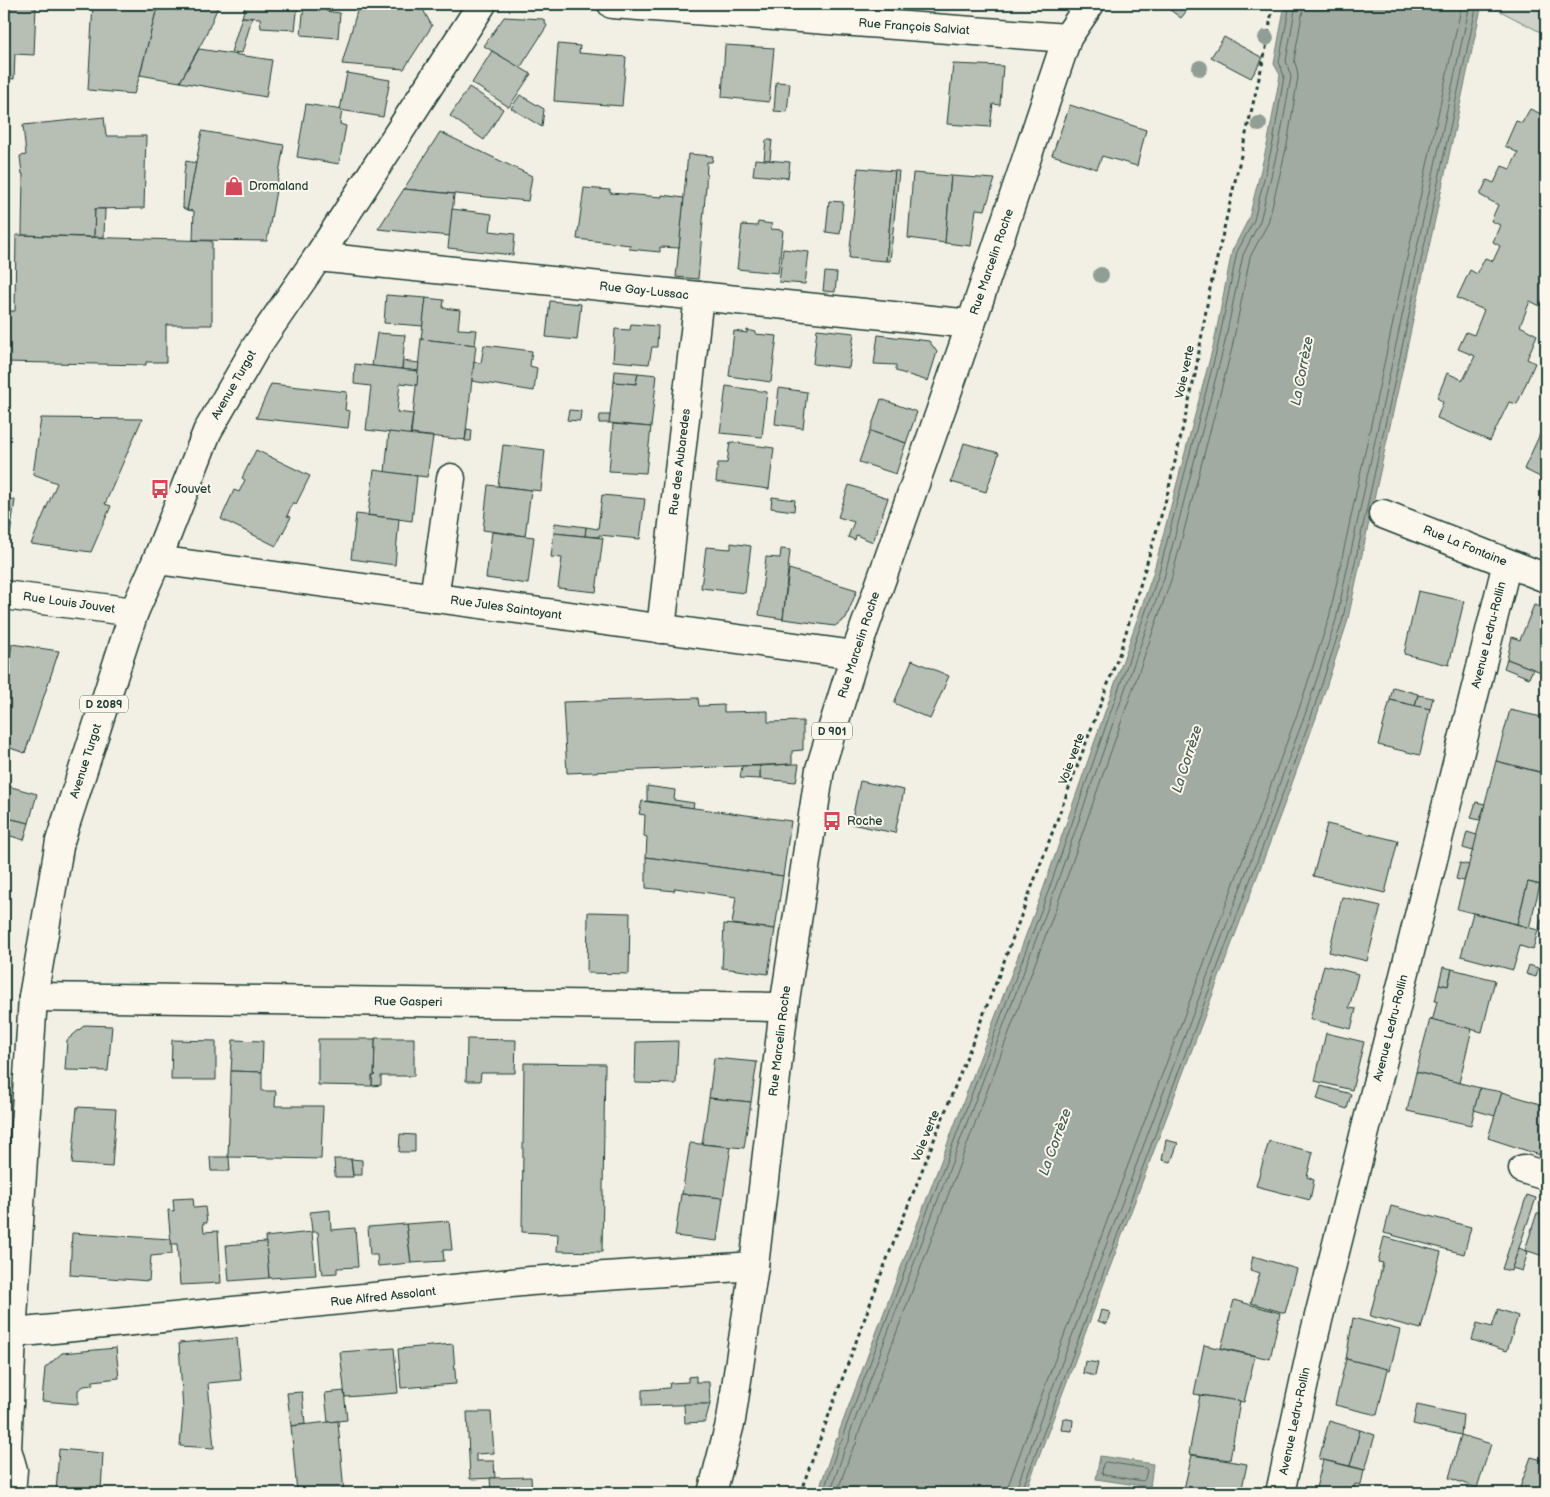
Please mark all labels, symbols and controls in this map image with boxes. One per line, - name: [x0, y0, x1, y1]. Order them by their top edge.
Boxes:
- street label: Rue François Salviat: [858, 16, 970, 38]
- shop icon: Dromaland: [223, 175, 245, 197]
- place label: Dromaland: [249, 179, 309, 194]
- street label: Rue Marcelin Roche: [967, 207, 1017, 317]
- street label: Rue Gay-Lussac: [599, 279, 689, 303]
- water label: La Corrèze: [1287, 335, 1317, 407]
- street label: Voie verte: [1172, 344, 1198, 400]
- street label: Avenue Turgot: [208, 347, 260, 422]
- street label: Rue des Aubaredes: [666, 408, 694, 516]
- bus stop icon: Jouvet: [149, 478, 171, 500]
- place label: Jouvet: [175, 482, 211, 497]
- street label: Rue La Fontaine: [1421, 522, 1509, 570]
- street label: Avenue Ledru-Rollin: [1468, 580, 1510, 690]
- street label: Rue Louis Jouvet: [22, 589, 116, 617]
- street label: Rue Marcelin Roche: [835, 590, 883, 700]
- street label: Rue Jules Saintoyant: [449, 593, 563, 623]
- road number: D 2089: [80, 696, 128, 712]
- street label: Avenue Turgot: [67, 722, 105, 800]
- road number: D 901: [812, 722, 852, 739]
- water label: La Corrèze: [1168, 723, 1206, 795]
- street label: Voie verte: [1056, 731, 1088, 787]
- bus stop icon: Roche: [821, 810, 843, 832]
- place label: Roche: [847, 814, 882, 829]
- street label: Avenue Ledru-Rollin: [1370, 973, 1412, 1083]
- street label: Rue Marcelin Roche: [766, 985, 794, 1097]
- street label: Rue Gasperi: [374, 994, 443, 1010]
- water label: La Corrèze: [1035, 1106, 1075, 1178]
- street label: Voie verte: [909, 1108, 943, 1164]
- street label: Rue Alfred Assolant: [329, 1284, 437, 1310]
- street label: Avenue Ledru-Rollin: [1276, 1366, 1314, 1476]

